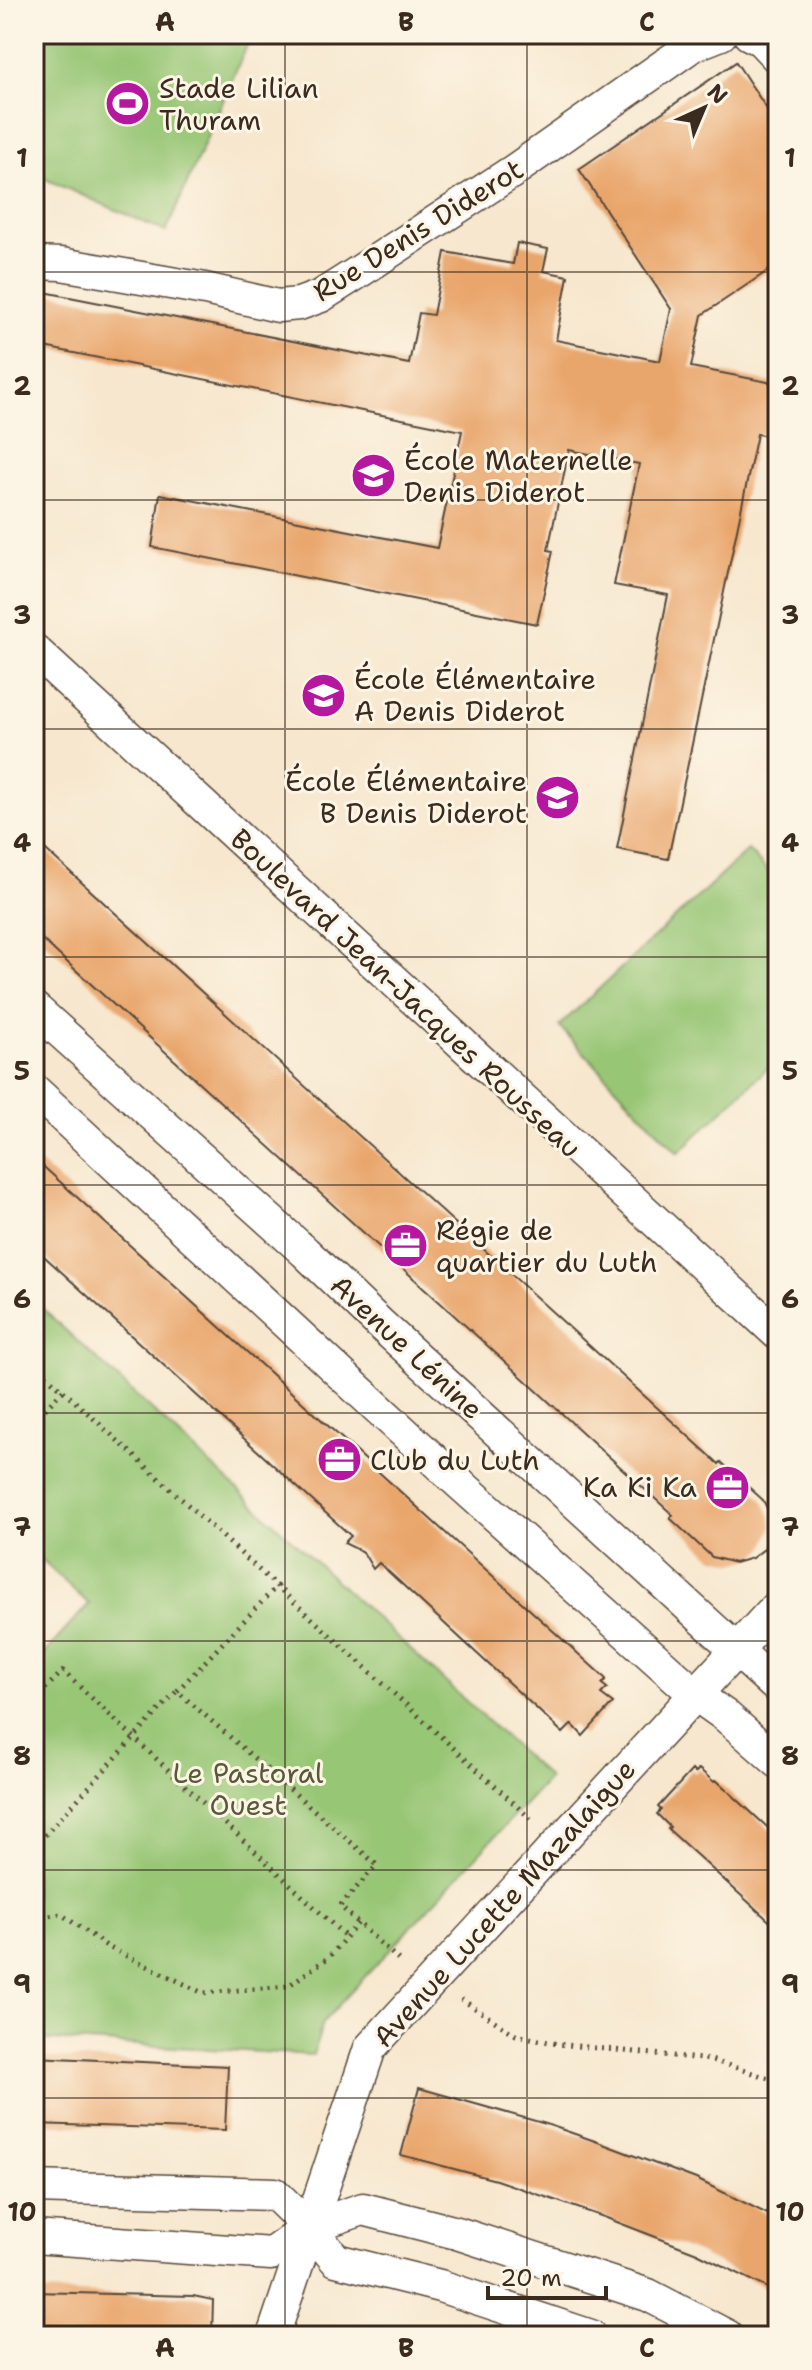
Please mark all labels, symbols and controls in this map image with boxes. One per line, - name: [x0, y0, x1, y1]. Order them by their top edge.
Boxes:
- text: A: [155, 4, 175, 39]
- text: B: [398, 4, 414, 39]
- text: C: [639, 4, 655, 39]
- north arrow: [664, 68, 744, 148]
- place label: Stade Lilian Thuram: [159, 69, 319, 139]
- text: N: [701, 77, 734, 110]
- sports icon: Stade Lilian Thuram: [104, 80, 152, 128]
- text: 1: [16, 140, 28, 175]
- text: 1: [784, 140, 796, 175]
- street label: Rue Denis Diderot: [306, 150, 530, 310]
- text: 2: [13, 368, 31, 403]
- text: 2: [781, 368, 799, 403]
- place label: École Maternelle Denis Diderot: [404, 441, 633, 511]
- school or university icon: École Maternelle Denis Diderot: [349, 452, 397, 500]
- text: 3: [13, 597, 31, 632]
- text: 3: [781, 597, 799, 632]
- place label: École Élémentaire A Denis Diderot: [354, 660, 596, 730]
- school or university icon: École Élémentaire A Denis Diderot: [299, 671, 347, 719]
- place label: École Élémentaire B Denis Diderot: [285, 762, 527, 832]
- school or university icon: École Élémentaire B Denis Diderot: [534, 773, 582, 821]
- street label: Boulevard Jean-Jacques Rousseau: [222, 820, 590, 1166]
- text: 4: [13, 825, 31, 860]
- text: 4: [781, 825, 799, 860]
- text: 5: [14, 1053, 30, 1088]
- text: 5: [782, 1053, 798, 1088]
- place label: Régie de quartier du Luth: [436, 1211, 657, 1281]
- office icon: Régie de quartier du Luth: [381, 1222, 429, 1270]
- street label: Avenue Lénine: [322, 1266, 492, 1428]
- text: 6: [13, 1281, 31, 1316]
- text: 6: [781, 1281, 799, 1316]
- office icon: Club du Luth: [315, 1436, 363, 1484]
- place label: Club du Luth: [370, 1441, 540, 1479]
- office icon: Ka Ki Ka: [704, 1463, 752, 1511]
- place label: Ka Ki Ka: [583, 1468, 697, 1506]
- text: 7: [13, 1509, 31, 1544]
- text: 7: [781, 1509, 799, 1544]
- text: 8: [13, 1738, 31, 1773]
- text: 8: [781, 1738, 799, 1773]
- street label: Avenue Lucette Mazalaigue: [364, 1751, 644, 2055]
- park label: Le Pastoral Ouest: [173, 1754, 324, 1824]
- text: 9: [13, 1966, 31, 2001]
- text: 9: [781, 1966, 799, 2001]
- text: 10: [7, 2194, 37, 2229]
- text: 10: [775, 2194, 805, 2229]
- scale bar: [488, 2250, 606, 2300]
- text: 20 m: [500, 2262, 562, 2294]
- text: A: [155, 2330, 175, 2365]
- text: B: [398, 2330, 414, 2365]
- text: C: [639, 2330, 655, 2365]

